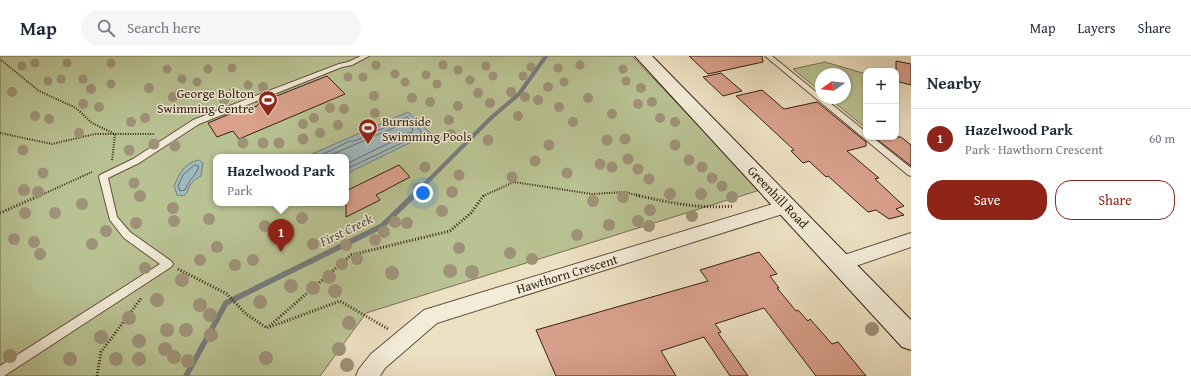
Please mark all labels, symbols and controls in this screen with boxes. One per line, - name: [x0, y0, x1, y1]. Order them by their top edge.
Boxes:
- search box: [81, 10, 361, 46]
- text: Map: [20, 14, 57, 42]
- icon: search: [95, 17, 117, 39]
- text: Search here: [127, 17, 201, 38]
- text: Map: [1030, 18, 1056, 38]
- text: Layers: [1078, 18, 1116, 38]
- text: Share: [1138, 18, 1171, 38]
- north arrow: [815, 68, 851, 104]
- map controls: [863, 68, 899, 140]
- button: +: [863, 68, 899, 104]
- text: Nearby: [927, 70, 981, 95]
- place label: George Bolton Swimming Centre: [157, 84, 255, 118]
- sports icon: George Bolton Swimming Centre: [257, 89, 279, 117]
- button: −: [863, 104, 899, 140]
- place label: Burnside Swimming Pools: [382, 112, 472, 146]
- sports icon: Burnside Swimming Pools: [357, 117, 379, 145]
- text: Hazelwood Park: [965, 119, 1073, 140]
- text: 1: [937, 129, 943, 148]
- text: 60 m: [1149, 129, 1175, 148]
- text: Park · Hawthorn Crescent: [965, 140, 1103, 159]
- popup: [213, 154, 349, 206]
- text: Hazelwood Park: [227, 160, 335, 181]
- street label: Greenhill Road: [743, 161, 813, 233]
- button: Save: [927, 180, 1047, 220]
- button: Share: [1055, 180, 1175, 220]
- text: Park: [227, 181, 252, 200]
- your location: [413, 183, 433, 203]
- water label: First Creek: [315, 208, 376, 252]
- pin: 1: [268, 219, 294, 252]
- street label: Hawthorn Crescent: [514, 249, 620, 298]

